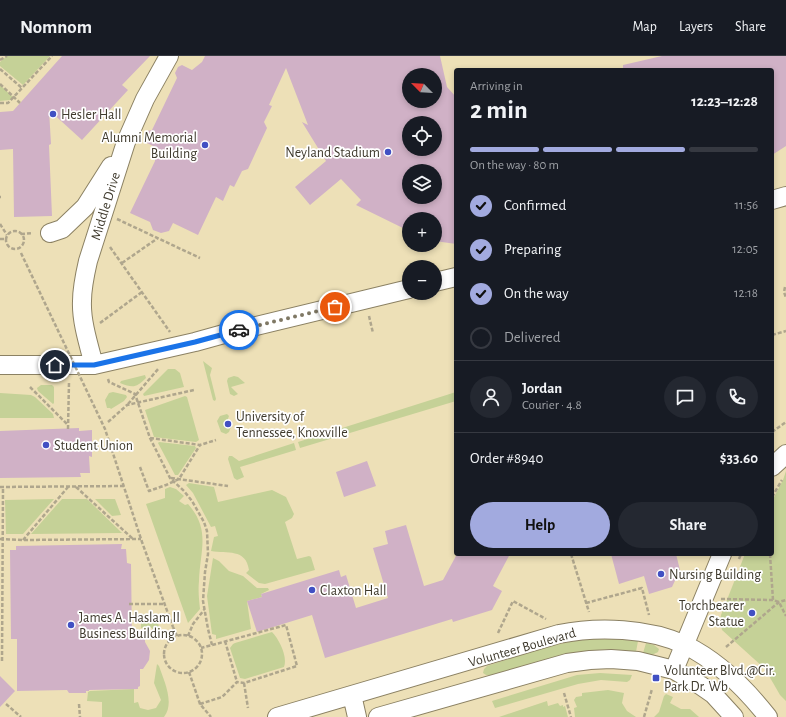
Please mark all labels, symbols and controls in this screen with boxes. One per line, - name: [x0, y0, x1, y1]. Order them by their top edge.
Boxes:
- text: Nomnom: [20, 18, 92, 37]
- text: Map: [632, 20, 657, 34]
- text: Layers: [679, 20, 713, 34]
- text: Share: [735, 20, 766, 34]
- north arrow: [402, 68, 442, 108]
- map controls: [402, 68, 442, 300]
- text: Arriving in: [470, 80, 523, 93]
- text: 12:23–12:28: [691, 94, 758, 109]
- text: 2 min: [470, 97, 528, 123]
- place label: Hesler Hall: [61, 108, 121, 122]
- marker: Hesler Hall: [48, 109, 58, 119]
- button: locate: [402, 116, 442, 156]
- place label: Alumni Memorial Building: [101, 131, 197, 161]
- marker: Alumni Memorial Building: [200, 140, 210, 150]
- place label: Neyland Stadium: [285, 146, 380, 160]
- marker: Neyland Stadium: [383, 147, 393, 157]
- text: On the way · 80 m: [470, 159, 559, 172]
- button: layers: [402, 164, 442, 204]
- street label: Middle Drive: [89, 171, 123, 242]
- icon: check: [470, 195, 492, 217]
- text: Confirmed: [504, 198, 566, 213]
- text: 11:56: [735, 199, 758, 212]
- button: +: [402, 212, 442, 252]
- icon: check: [470, 239, 492, 261]
- text: Preparing: [504, 242, 561, 257]
- text: 12:05: [732, 243, 758, 256]
- button: −: [402, 260, 442, 300]
- icon: check: [470, 283, 492, 305]
- text: On the way: [504, 286, 569, 301]
- text: 12:18: [734, 287, 758, 300]
- pin: [318, 290, 352, 324]
- icon: bag: [324, 296, 346, 318]
- courier: [219, 310, 259, 350]
- icon: car: [228, 319, 250, 341]
- text: Delivered: [504, 330, 561, 345]
- pin: [38, 348, 72, 382]
- icon: home: [44, 354, 66, 376]
- button: person: [470, 376, 512, 418]
- button: chat: [664, 376, 706, 418]
- button: phone: [716, 376, 758, 418]
- text: Jordan: [522, 381, 562, 396]
- text: Courier · 4.8: [522, 399, 582, 412]
- place label: University of Tennessee, Knoxville: [236, 410, 348, 440]
- marker: University of Tennessee, Knoxville: [223, 419, 233, 429]
- place label: Student Union: [54, 439, 133, 453]
- marker: Student Union: [41, 440, 51, 450]
- text: Order #8940: [470, 451, 543, 466]
- text: $33.60: [720, 451, 758, 466]
- button: Help: [470, 502, 610, 548]
- button: Share: [618, 502, 758, 548]
- place label: Nursing Building: [669, 568, 761, 582]
- marker: Nursing Building: [656, 569, 666, 579]
- place label: Claxton Hall: [320, 584, 387, 598]
- marker: Claxton Hall: [307, 585, 317, 595]
- place label: Torchbearer Statue: [679, 599, 744, 629]
- marker: Torchbearer Statue: [747, 608, 757, 618]
- place label: James A. Haslam II Business Building: [79, 611, 180, 641]
- marker: James A. Haslam II Business Building: [66, 620, 76, 630]
- street label: Volunteer Boulevard: [467, 626, 578, 670]
- place label: Volunteer Blvd.@Cir. Park Dr. Wb: [664, 664, 775, 694]
- marker: Volunteer Blvd.@Cir. Park Dr. Wb: [651, 673, 661, 683]

